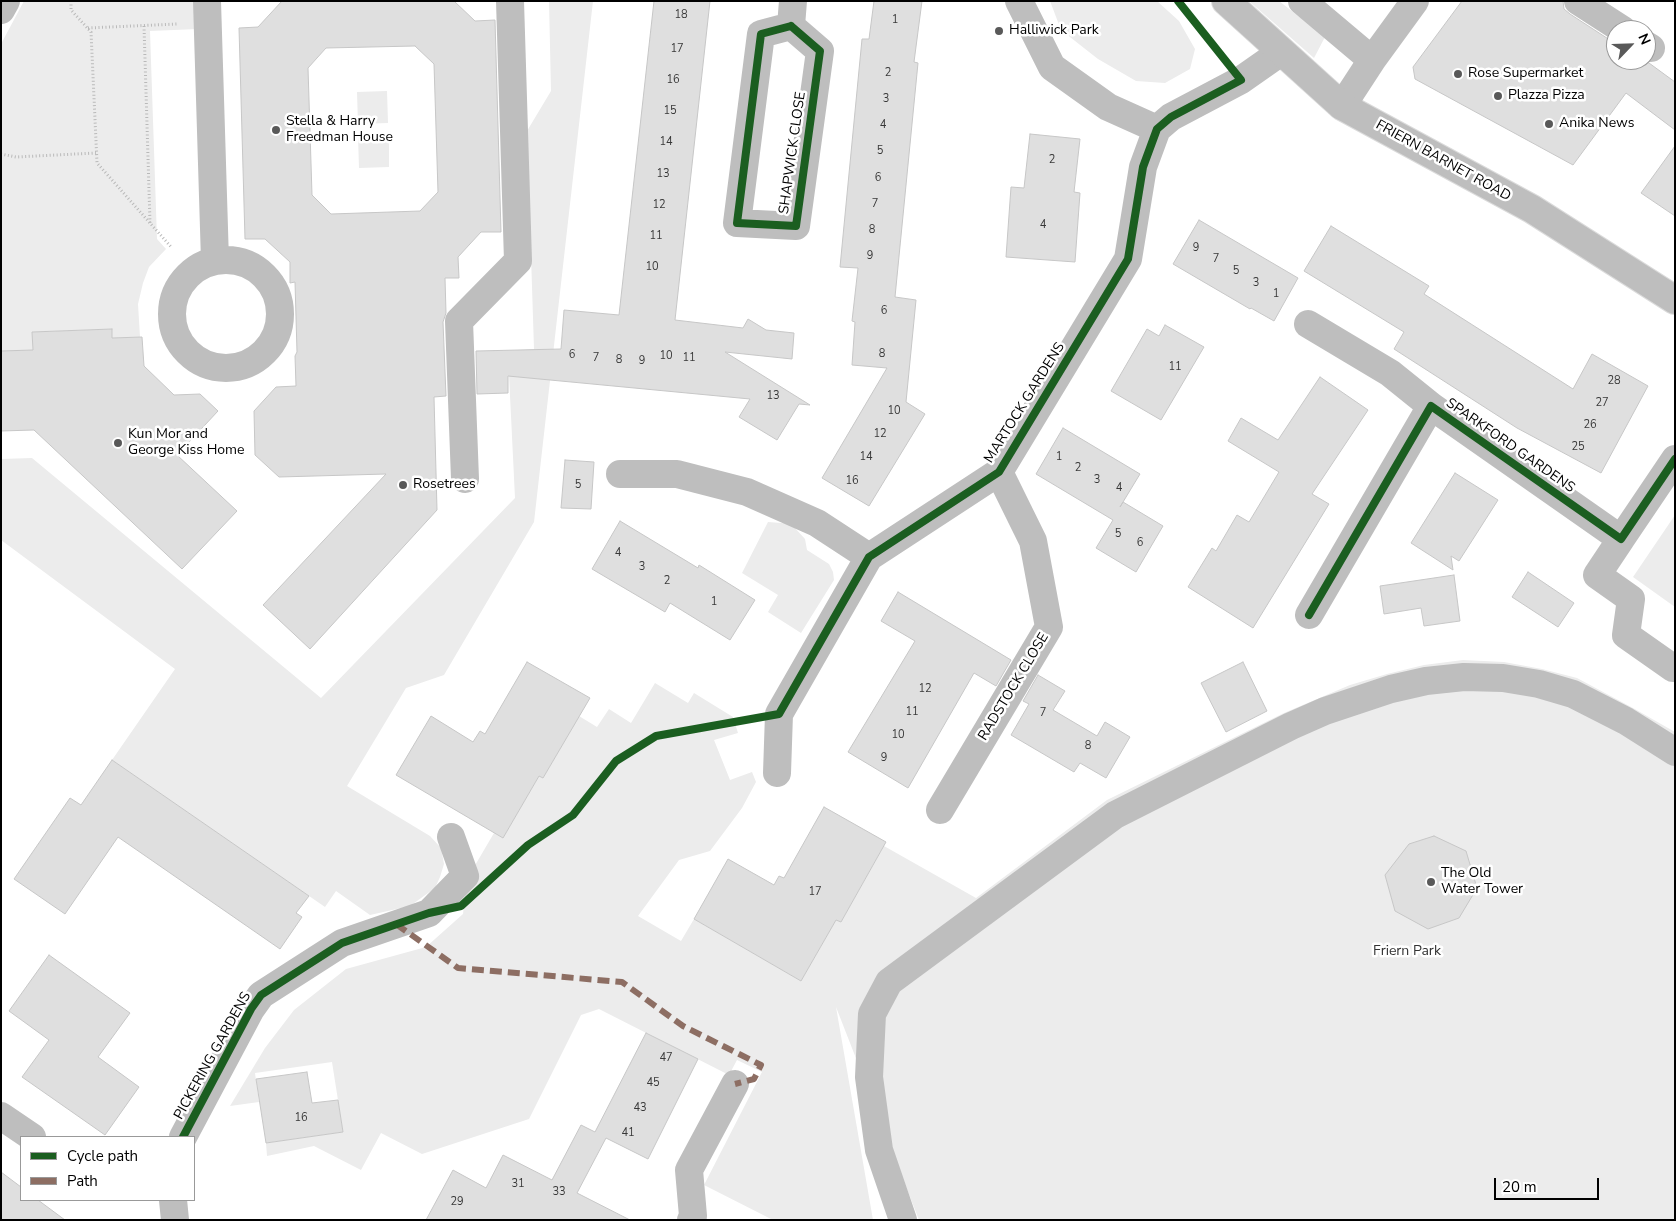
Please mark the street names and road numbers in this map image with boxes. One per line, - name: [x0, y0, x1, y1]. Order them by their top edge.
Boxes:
- street label: SHAPWICK CLOSE: [776, 91, 810, 215]
- street label: FRIERN BARNET ROAD: [1373, 117, 1513, 205]
- street label: MARTOCK GARDENS: [981, 340, 1069, 466]
- street label: SPARKFORD GARDENS: [1442, 395, 1578, 497]
- street label: RADSTOCK CLOSE: [975, 630, 1053, 744]
- street label: PICKERING GARDENS: [171, 989, 255, 1123]

